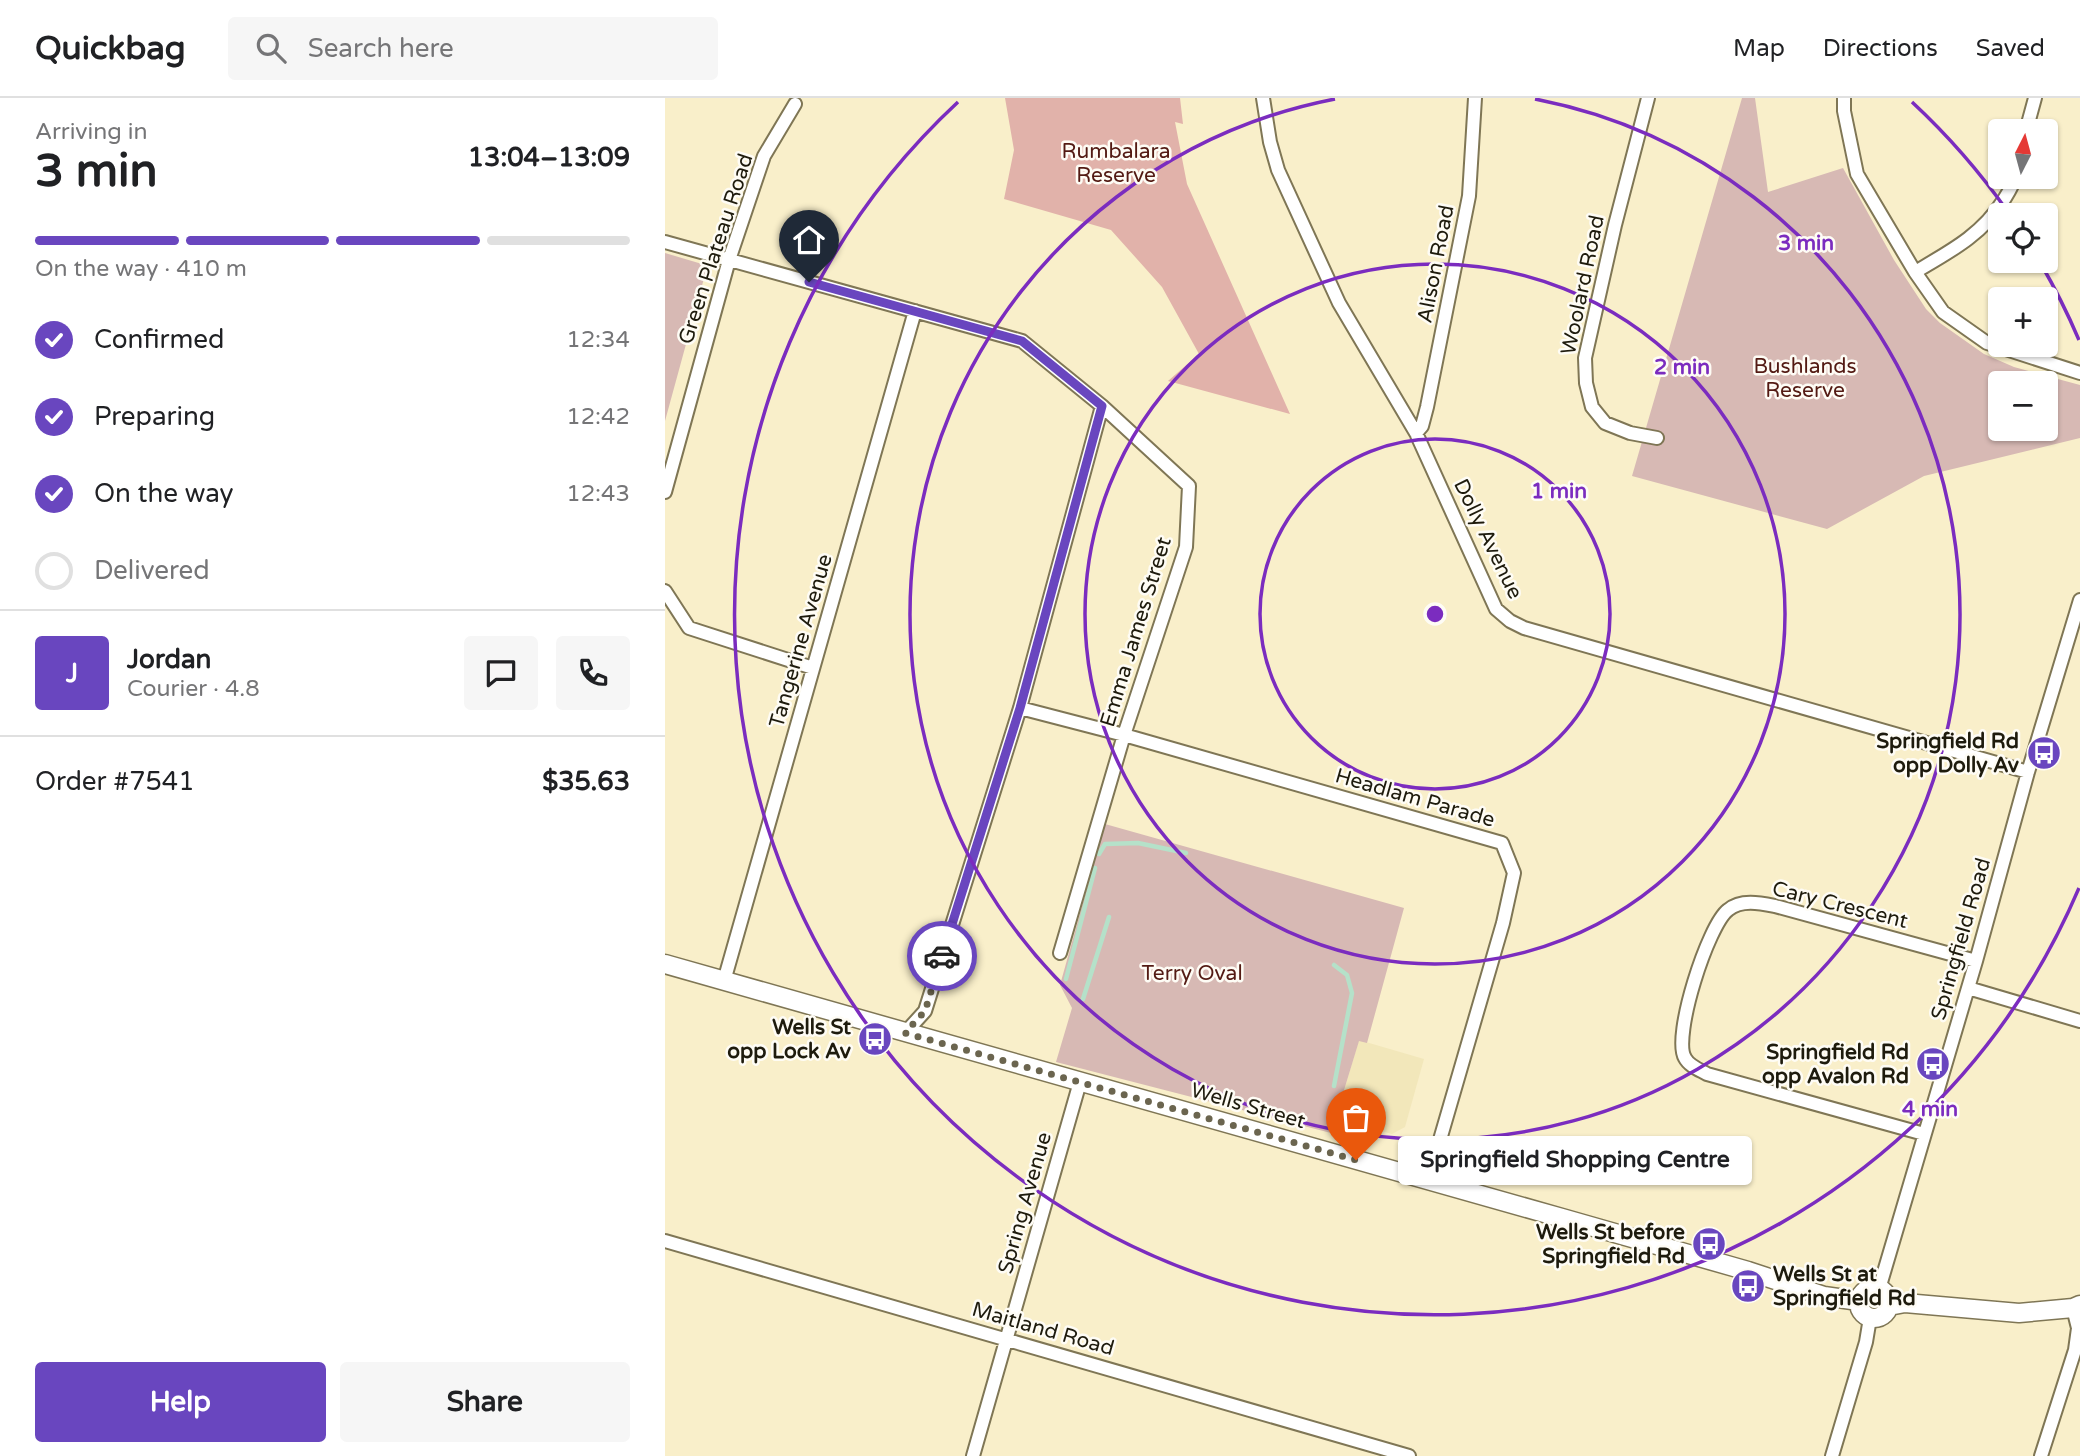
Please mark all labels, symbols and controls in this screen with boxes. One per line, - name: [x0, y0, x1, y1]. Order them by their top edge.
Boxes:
- search box: [228, 17, 718, 80]
- text: Quickbag: [35, 29, 186, 68]
- icon: search: [252, 29, 290, 67]
- text: Search here: [308, 33, 454, 64]
- text: Map: [1733, 34, 1785, 63]
- text: Directions: [1823, 34, 1938, 63]
- text: Saved: [1976, 34, 2045, 63]
- text: Arriving in: [35, 118, 148, 146]
- north arrow: [1988, 119, 2058, 189]
- map controls: [1988, 119, 2058, 441]
- park label: Rumbalara Reserve: [1062, 139, 1170, 188]
- text: 13:04–13:09: [468, 142, 630, 173]
- text: 3 min: [35, 144, 158, 199]
- street label: Green Plateau Road: [673, 151, 759, 347]
- street label: Alison Road: [1412, 203, 1460, 325]
- button: locate: [1988, 203, 2058, 273]
- pin: [779, 210, 839, 282]
- street label: Woolard Road: [1556, 213, 1610, 357]
- icon: home: [790, 221, 828, 259]
- text: 3 min: [1778, 231, 1834, 256]
- text: On the way · 410 m: [35, 255, 247, 283]
- button: +: [1988, 287, 2058, 357]
- icon: check: [35, 321, 73, 359]
- text: Confirmed: [94, 324, 224, 355]
- text: 12:34: [566, 326, 630, 354]
- park label: Bushlands Reserve: [1753, 354, 1857, 403]
- text: 2 min: [1654, 355, 1710, 380]
- button: −: [1988, 371, 2058, 441]
- icon: check: [35, 398, 73, 436]
- text: Preparing: [94, 401, 215, 432]
- text: 12:42: [566, 403, 630, 431]
- icon: check: [35, 475, 73, 513]
- street label: Dolly Avenue: [1448, 475, 1528, 603]
- text: On the way: [94, 478, 234, 509]
- text: 1 min: [1531, 479, 1587, 504]
- text: 12:43: [566, 480, 630, 508]
- street label: Emma James Street: [1095, 534, 1177, 730]
- street label: Tangerine Avenue: [764, 551, 838, 731]
- text: Delivered: [94, 555, 210, 586]
- centre of rings: [1423, 602, 1447, 626]
- button: chat: [464, 636, 538, 710]
- button: phone: [556, 636, 630, 710]
- text: Jordan: [127, 644, 211, 675]
- text: J: [66, 658, 78, 689]
- text: Courier · 4.8: [127, 675, 260, 703]
- place label: Springfield Rd opp Dolly Av: [1876, 729, 2019, 778]
- bus stop icon: Springfield Rd opp Dolly Av: [2025, 734, 2063, 772]
- street label: Headlam Parade: [1332, 763, 1498, 833]
- text: Order #7541: [35, 766, 195, 797]
- text: $35.63: [542, 766, 630, 797]
- street label: Springfield Road: [1926, 855, 1996, 1023]
- street label: Cary Crescent: [1770, 876, 1910, 934]
- courier: [907, 921, 977, 991]
- icon: car: [923, 937, 961, 975]
- park label: Terry Oval: [1141, 961, 1243, 986]
- place label: Wells St opp Lock Av: [727, 1015, 851, 1064]
- bus stop icon: Wells St opp Lock Av: [856, 1020, 894, 1058]
- place label: Springfield Rd opp Avalon Rd: [1762, 1040, 1909, 1089]
- bus stop icon: Springfield Rd opp Avalon Rd: [1914, 1045, 1952, 1083]
- street label: Wells Street: [1188, 1078, 1308, 1134]
- pin: [1326, 1088, 1386, 1160]
- text: 4 min: [1902, 1097, 1958, 1122]
- icon: bag: [1337, 1099, 1375, 1137]
- street label: Spring Avenue: [993, 1129, 1057, 1277]
- callout: Springfield Shopping Centre: [1398, 1136, 1751, 1184]
- text: Springfield Shopping Centre: [1420, 1146, 1730, 1174]
- place label: Wells St before Springfield Rd: [1536, 1220, 1685, 1269]
- bus stop icon: Wells St before Springfield Rd: [1690, 1225, 1728, 1263]
- place label: Wells St at Springfield Rd: [1773, 1262, 1916, 1311]
- bus stop icon: Wells St at Springfield Rd: [1729, 1267, 1767, 1305]
- street label: Maitland Road: [969, 1297, 1117, 1361]
- button: Help: [35, 1362, 326, 1442]
- button: Share: [340, 1362, 630, 1442]

